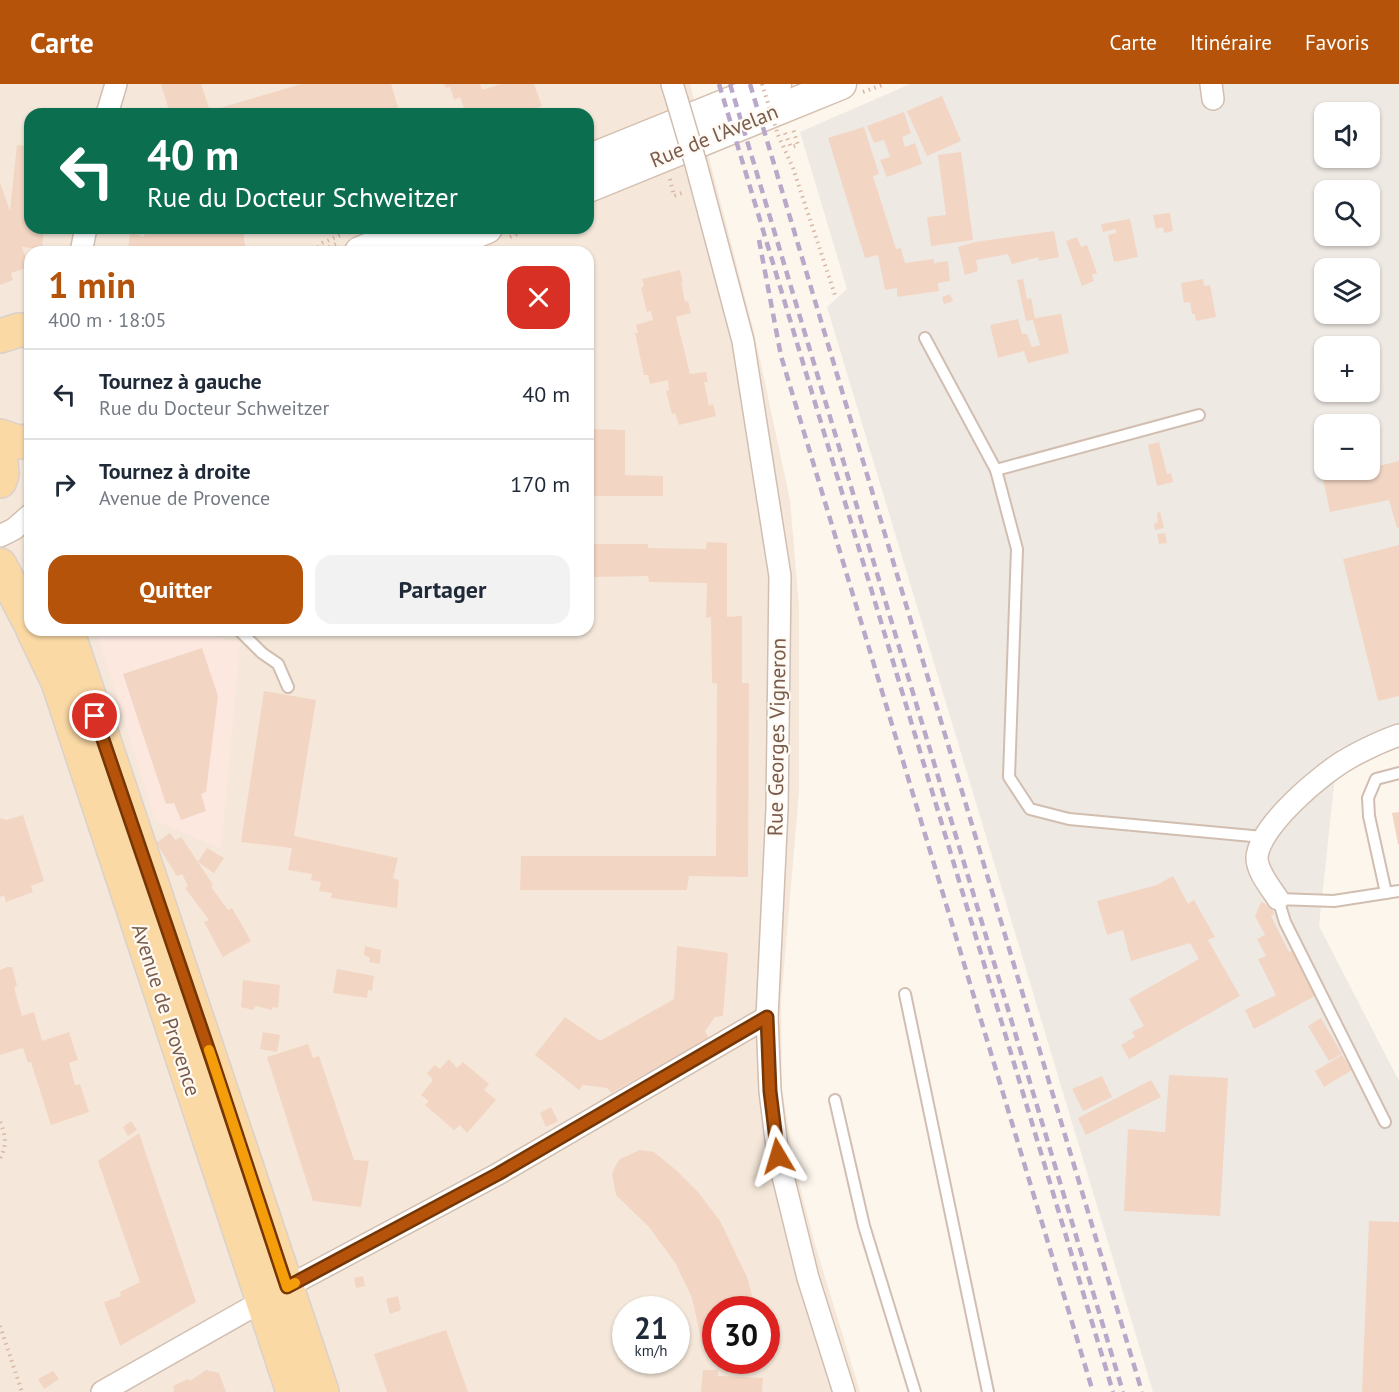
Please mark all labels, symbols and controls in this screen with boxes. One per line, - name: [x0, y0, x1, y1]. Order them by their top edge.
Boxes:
- text: Carte: [30, 24, 94, 61]
- text: Carte: [1110, 29, 1157, 56]
- text: Itinéraire: [1190, 29, 1272, 56]
- text: Favoris: [1305, 29, 1369, 56]
- street label: Rue de l'Avelan: [646, 98, 782, 173]
- map controls: [1314, 102, 1380, 480]
- button: sound: [1314, 102, 1380, 168]
- text: 40 m: [147, 127, 239, 182]
- icon: left: [48, 132, 126, 210]
- text: Rue du Docteur Schweitzer: [147, 180, 458, 214]
- button: search: [1314, 180, 1380, 246]
- button: layers: [1314, 258, 1380, 324]
- text: 1 min: [48, 261, 136, 308]
- button: close: [507, 266, 570, 329]
- text: 400 m · 18:05: [48, 307, 166, 333]
- button: +: [1314, 336, 1380, 402]
- text: Tournez à gauche: [99, 367, 262, 395]
- icon: left: [48, 378, 81, 411]
- text: 40 m: [522, 380, 570, 408]
- text: Rue du Docteur Schweitzer: [99, 395, 329, 421]
- button: −: [1314, 414, 1380, 480]
- text: Tournez à droite: [99, 457, 251, 485]
- icon: right: [48, 468, 81, 501]
- text: 170 m: [510, 470, 570, 498]
- text: Avenue de Provence: [99, 485, 270, 511]
- button: Quitter: [48, 555, 303, 624]
- button: Partager: [315, 555, 570, 624]
- street label: Rue Georges Vigneron: [761, 638, 792, 836]
- pin: [69, 690, 120, 741]
- icon: arrive: [78, 699, 111, 732]
- street label: Avenue de Provence: [126, 920, 207, 1099]
- position arrow: [746, 1124, 810, 1188]
- speed limit sign: 30: [702, 1296, 780, 1374]
- text: 21: [634, 1308, 668, 1347]
- text: km/h: [635, 1341, 667, 1360]

